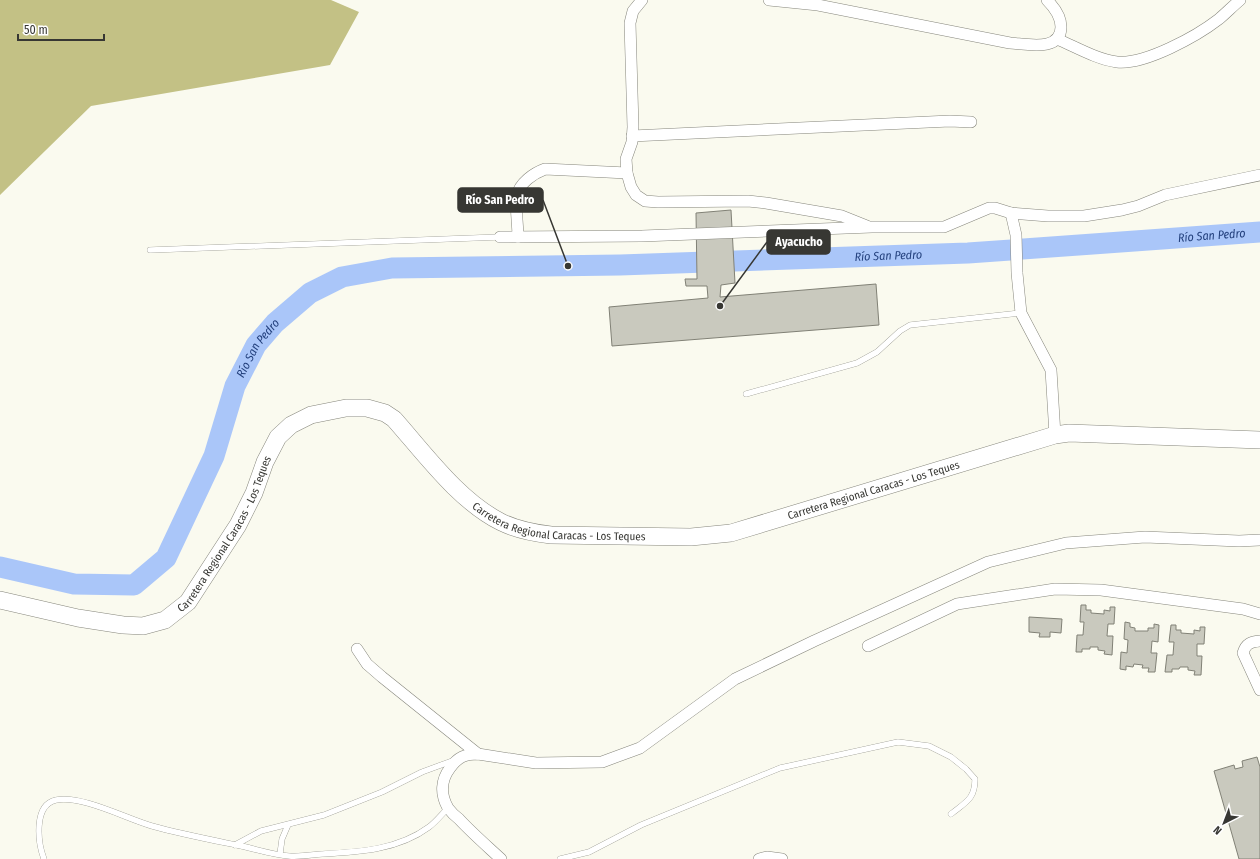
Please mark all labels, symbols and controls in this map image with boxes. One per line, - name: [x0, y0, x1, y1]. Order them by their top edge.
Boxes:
- scale bar: [18, 16, 104, 42]
- text: 50 m: [24, 23, 48, 37]
- callout: Río San Pedro: [458, 188, 543, 212]
- text: Río San Pedro: [466, 193, 535, 207]
- water label: Río San Pedro: [1177, 226, 1246, 245]
- callout: Ayacucho: [767, 230, 830, 254]
- text: Ayacucho: [774, 235, 823, 249]
- water label: Río San Pedro: [854, 248, 922, 264]
- water label: Río San Pedro: [234, 316, 282, 380]
- street label: Carretera Regional Caracas - Los Teques: [175, 453, 274, 615]
- street label: Carretera Regional Caracas - Los Teques: [786, 458, 961, 522]
- street label: Carretera Regional Caracas - Los Teques: [470, 500, 646, 543]
- north arrow: [1204, 803, 1244, 843]
- text: N: [1211, 823, 1224, 837]

